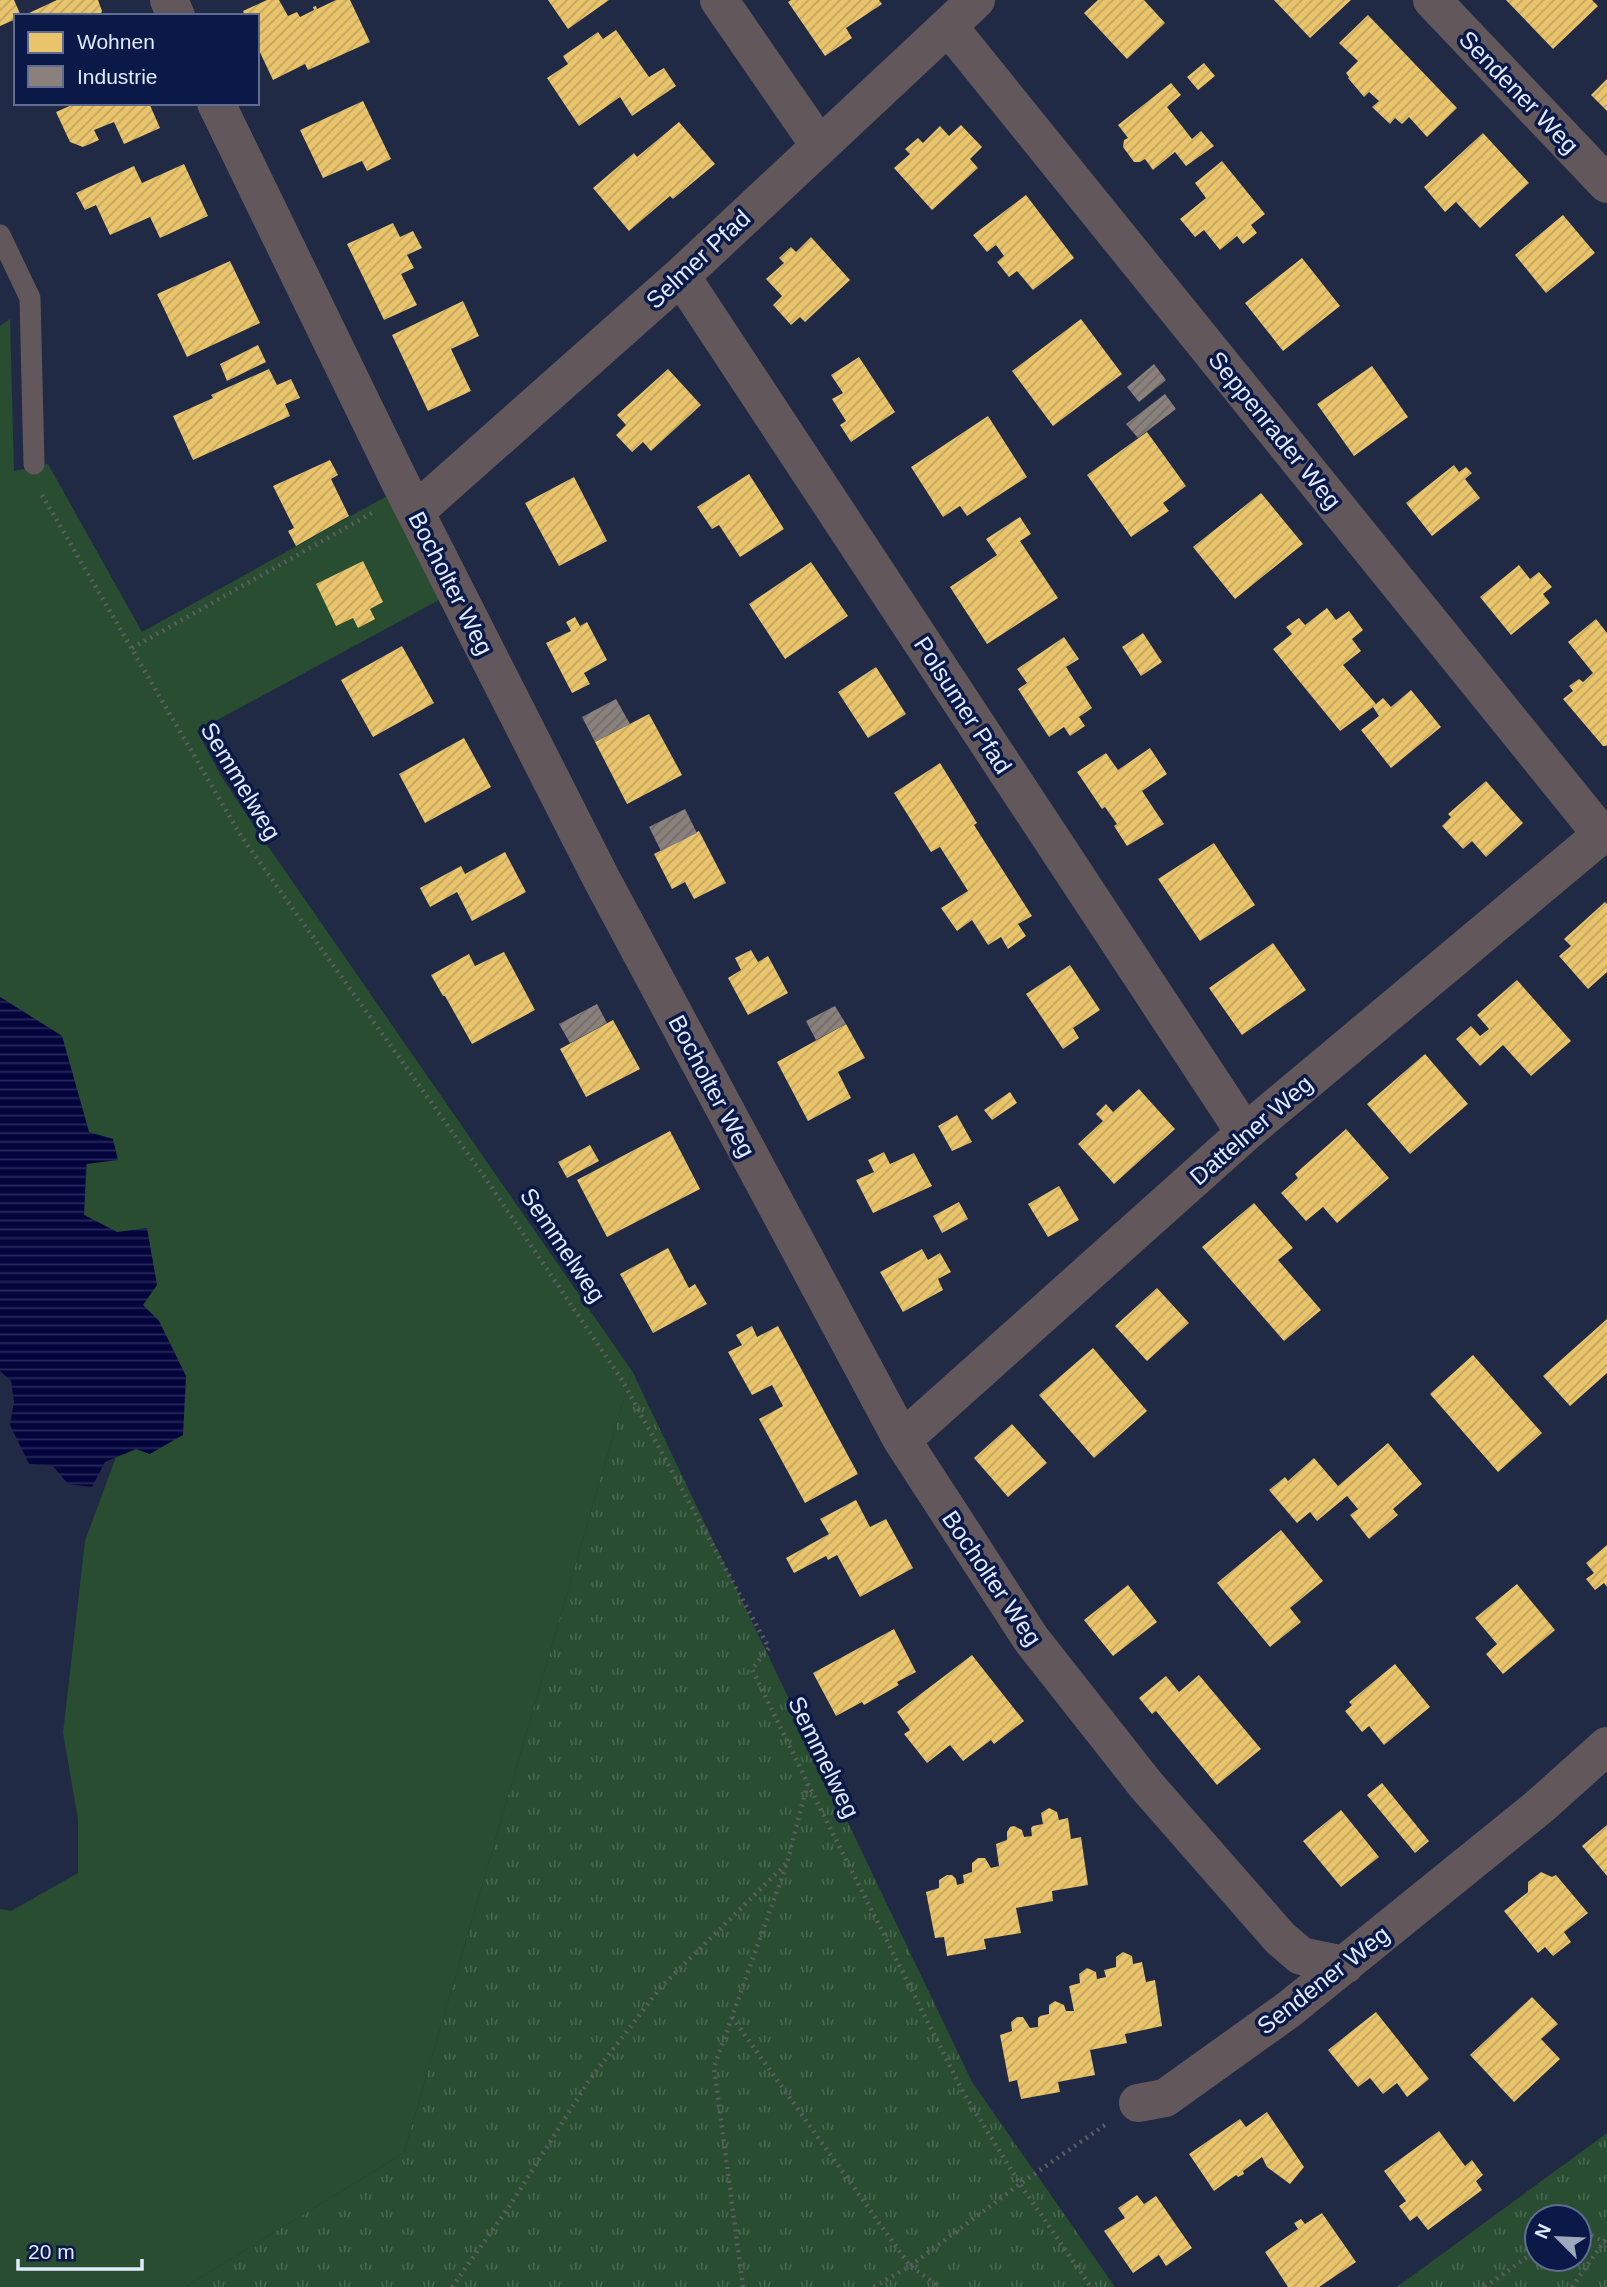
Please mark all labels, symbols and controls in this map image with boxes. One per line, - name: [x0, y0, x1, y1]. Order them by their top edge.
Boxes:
- legend: [14, 14, 259, 105]
- street label: Sendener Weg: [1454, 25, 1584, 159]
- text: Wohnen: [77, 30, 155, 53]
- text: Industrie: [77, 65, 158, 88]
- street label: Selmer Pfad: [641, 204, 755, 314]
- street label: Seppenrader Weg: [1203, 346, 1347, 514]
- street label: Bocholter Weg: [403, 507, 499, 659]
- street label: Polsumer Pfad: [909, 632, 1017, 778]
- street label: Semmelweg: [195, 717, 287, 845]
- street label: Bocholter Weg: [663, 1010, 761, 1162]
- street label: Dattelner Weg: [1184, 1070, 1318, 1190]
- street label: Semmelweg: [515, 1183, 611, 1307]
- street label: Bocholter Weg: [937, 1505, 1047, 1651]
- street label: Semmelweg: [783, 1692, 865, 1822]
- street label: Sendener Weg: [1252, 1920, 1394, 2040]
- north arrow: [1523, 2203, 1593, 2273]
- text: N: [1531, 2221, 1555, 2242]
- scale bar: [18, 2228, 142, 2272]
- text: 20 m: [28, 2240, 75, 2263]

